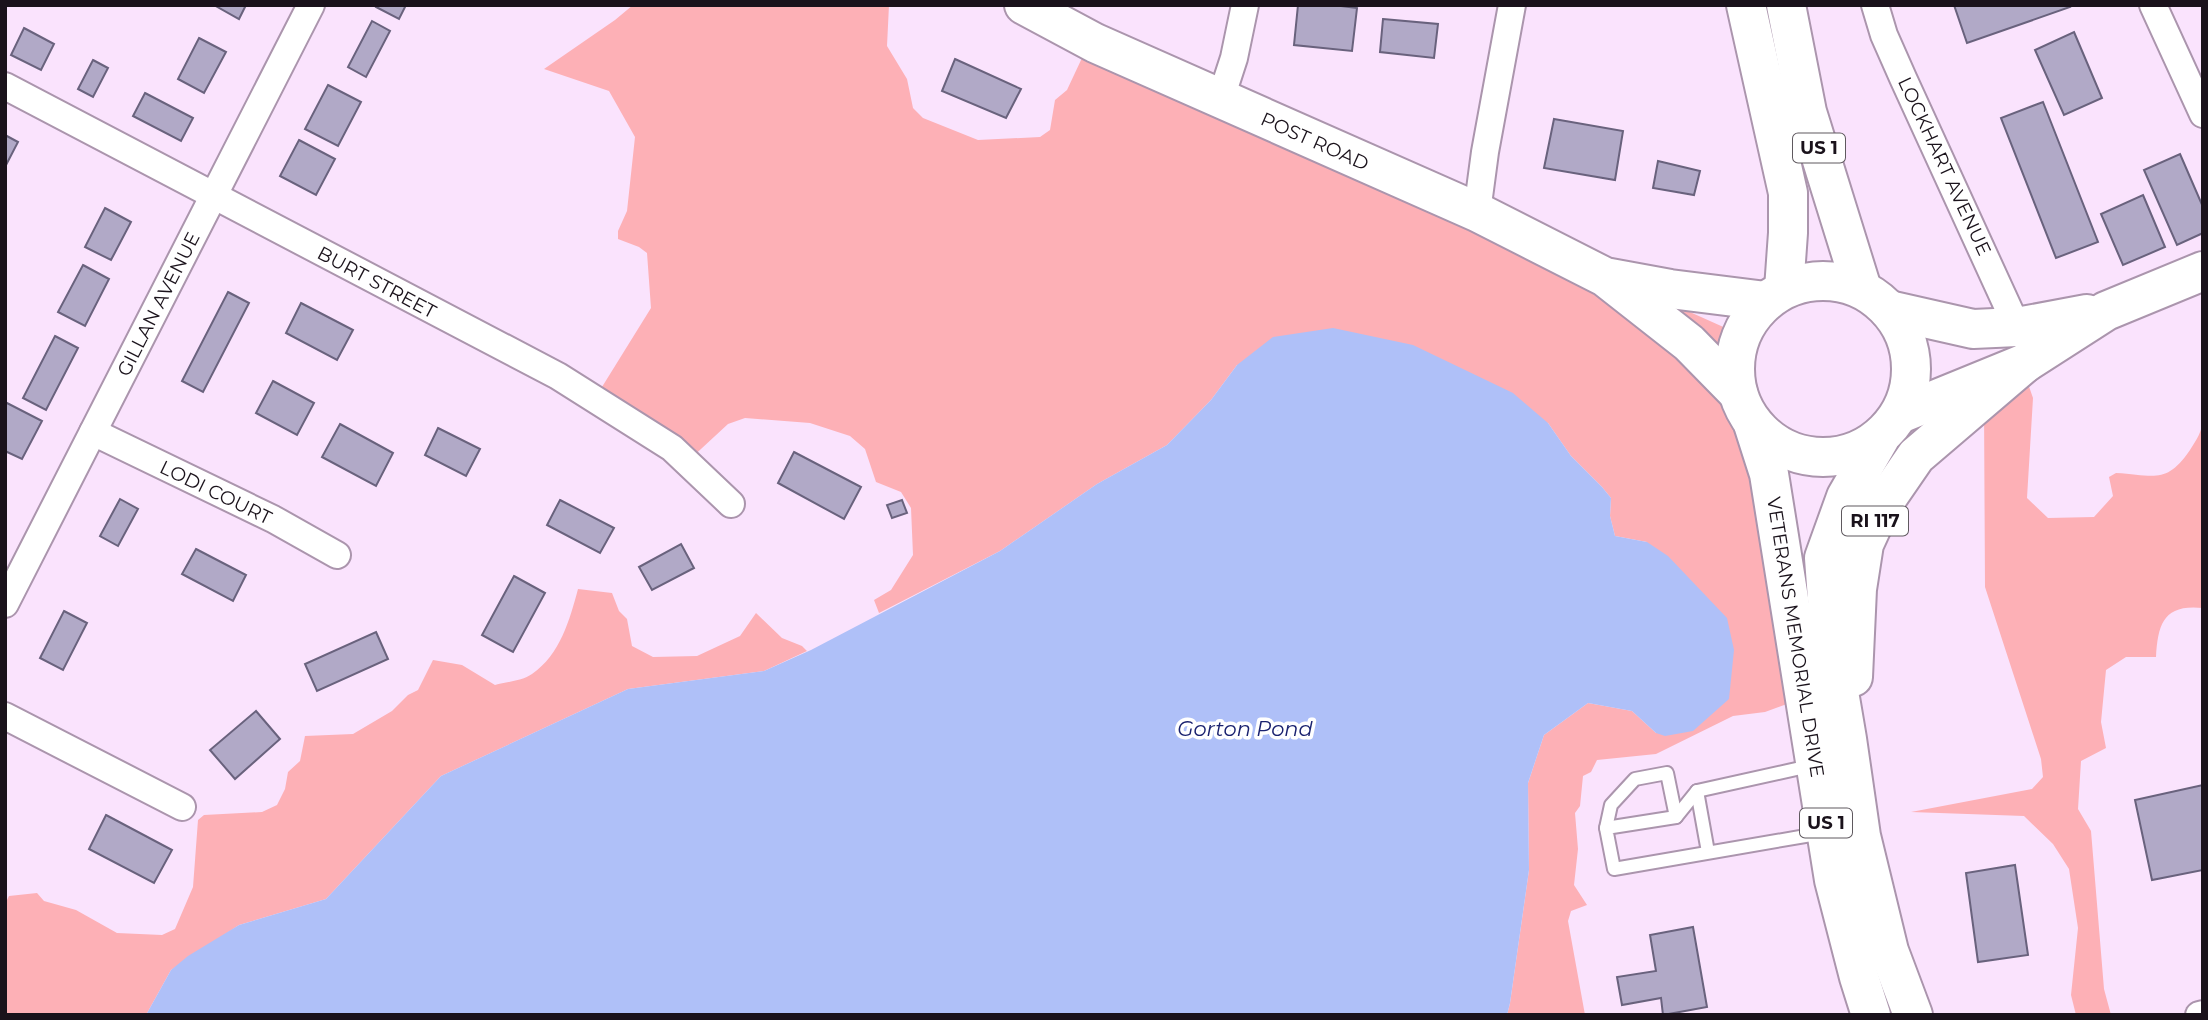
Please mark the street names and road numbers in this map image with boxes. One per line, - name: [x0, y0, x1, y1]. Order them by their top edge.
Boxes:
- street label: LOCKHART AVENUE: [1893, 73, 1996, 259]
- street label: POST ROAD: [1257, 107, 1372, 176]
- road number: US 1: [1793, 134, 1845, 162]
- street label: GILLAN AVENUE: [112, 228, 205, 380]
- street label: BURT STREET: [313, 241, 440, 323]
- street label: LODI COURT: [156, 455, 276, 529]
- street label: VETERANS MEMORIAL DRIVE: [1762, 495, 1829, 779]
- road number: RI 117: [1842, 506, 1908, 536]
- road number: US 1: [1800, 808, 1852, 838]

